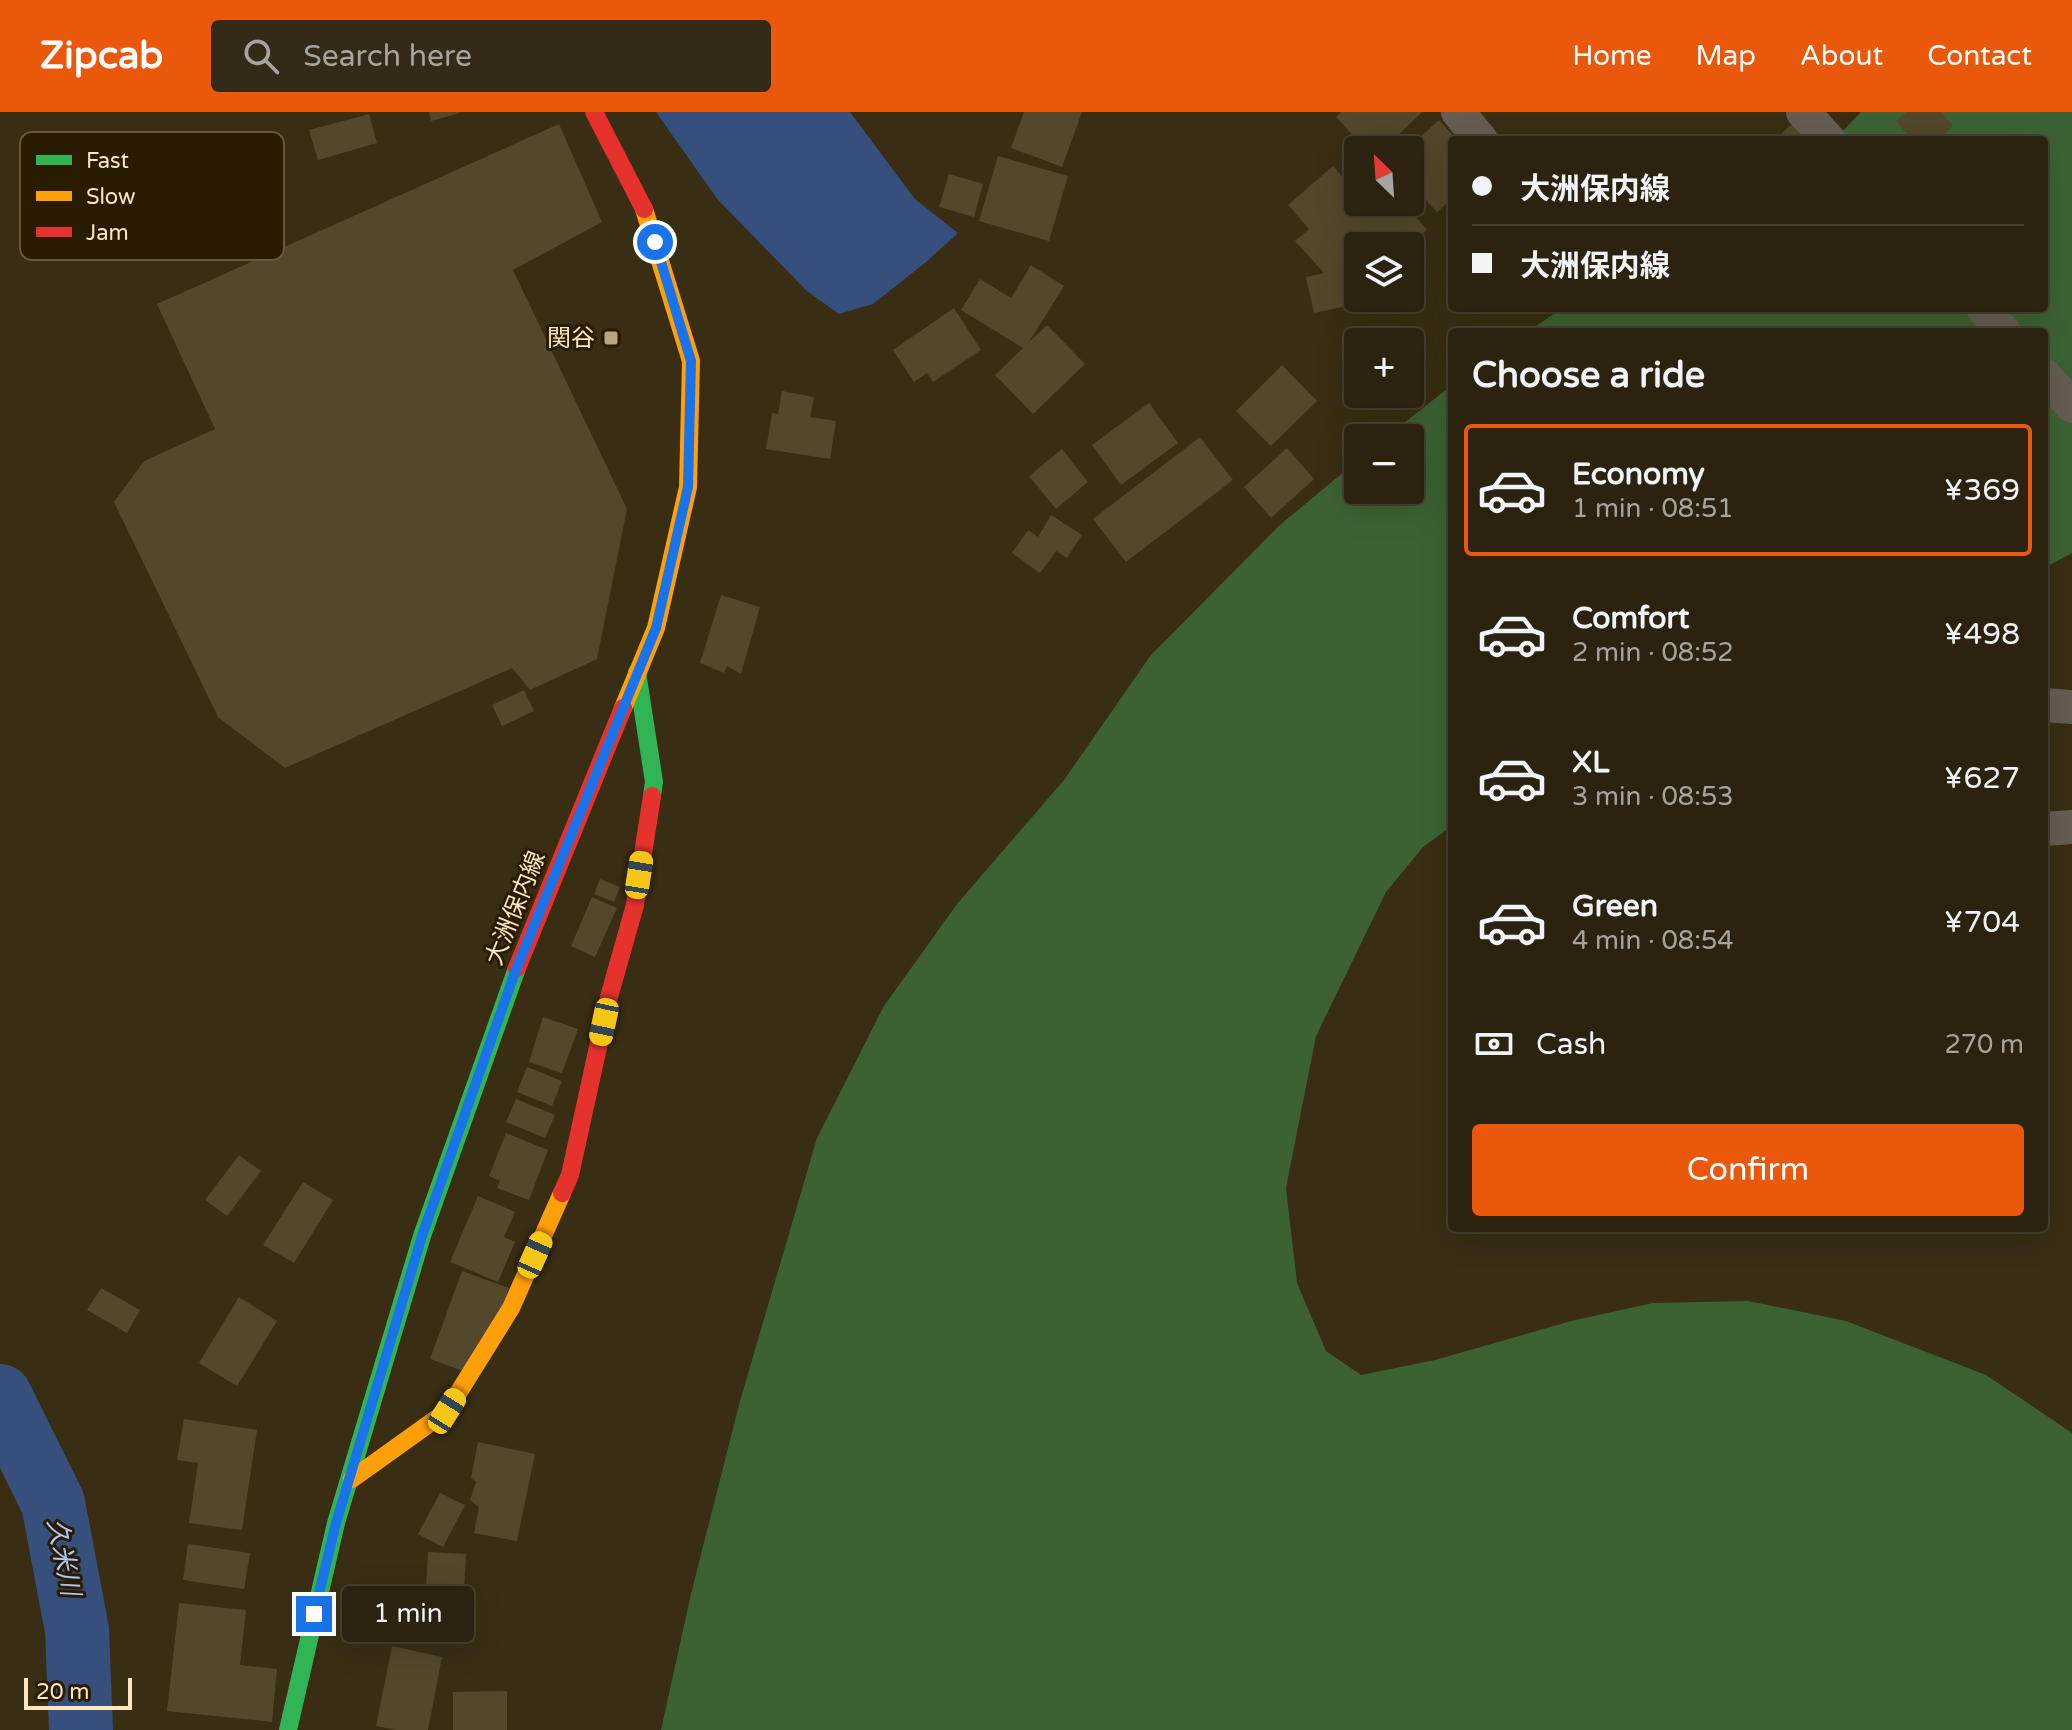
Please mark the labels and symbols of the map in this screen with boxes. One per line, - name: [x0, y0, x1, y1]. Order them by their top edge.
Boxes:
- legend: [20, 132, 284, 260]
- north arrow: [1344, 136, 1424, 216]
- text: Fast: [86, 148, 129, 174]
- text: Slow: [86, 184, 136, 210]
- text: Jam: [86, 220, 129, 246]
- route start: [637, 224, 673, 260]
- place label: 関谷: [547, 324, 595, 353]
- marker: 関谷: [602, 329, 620, 347]
- street label: 大洲保内線: [480, 847, 551, 969]
- car: [623, 849, 655, 901]
- car: [587, 996, 621, 1048]
- car: [514, 1228, 556, 1282]
- car: [424, 1384, 470, 1438]
- water label: 久米川: [41, 1516, 87, 1601]
- callout: 1 min: [342, 1586, 474, 1642]
- route end: [296, 1596, 332, 1632]
- scale bar: [24, 1674, 132, 1710]

